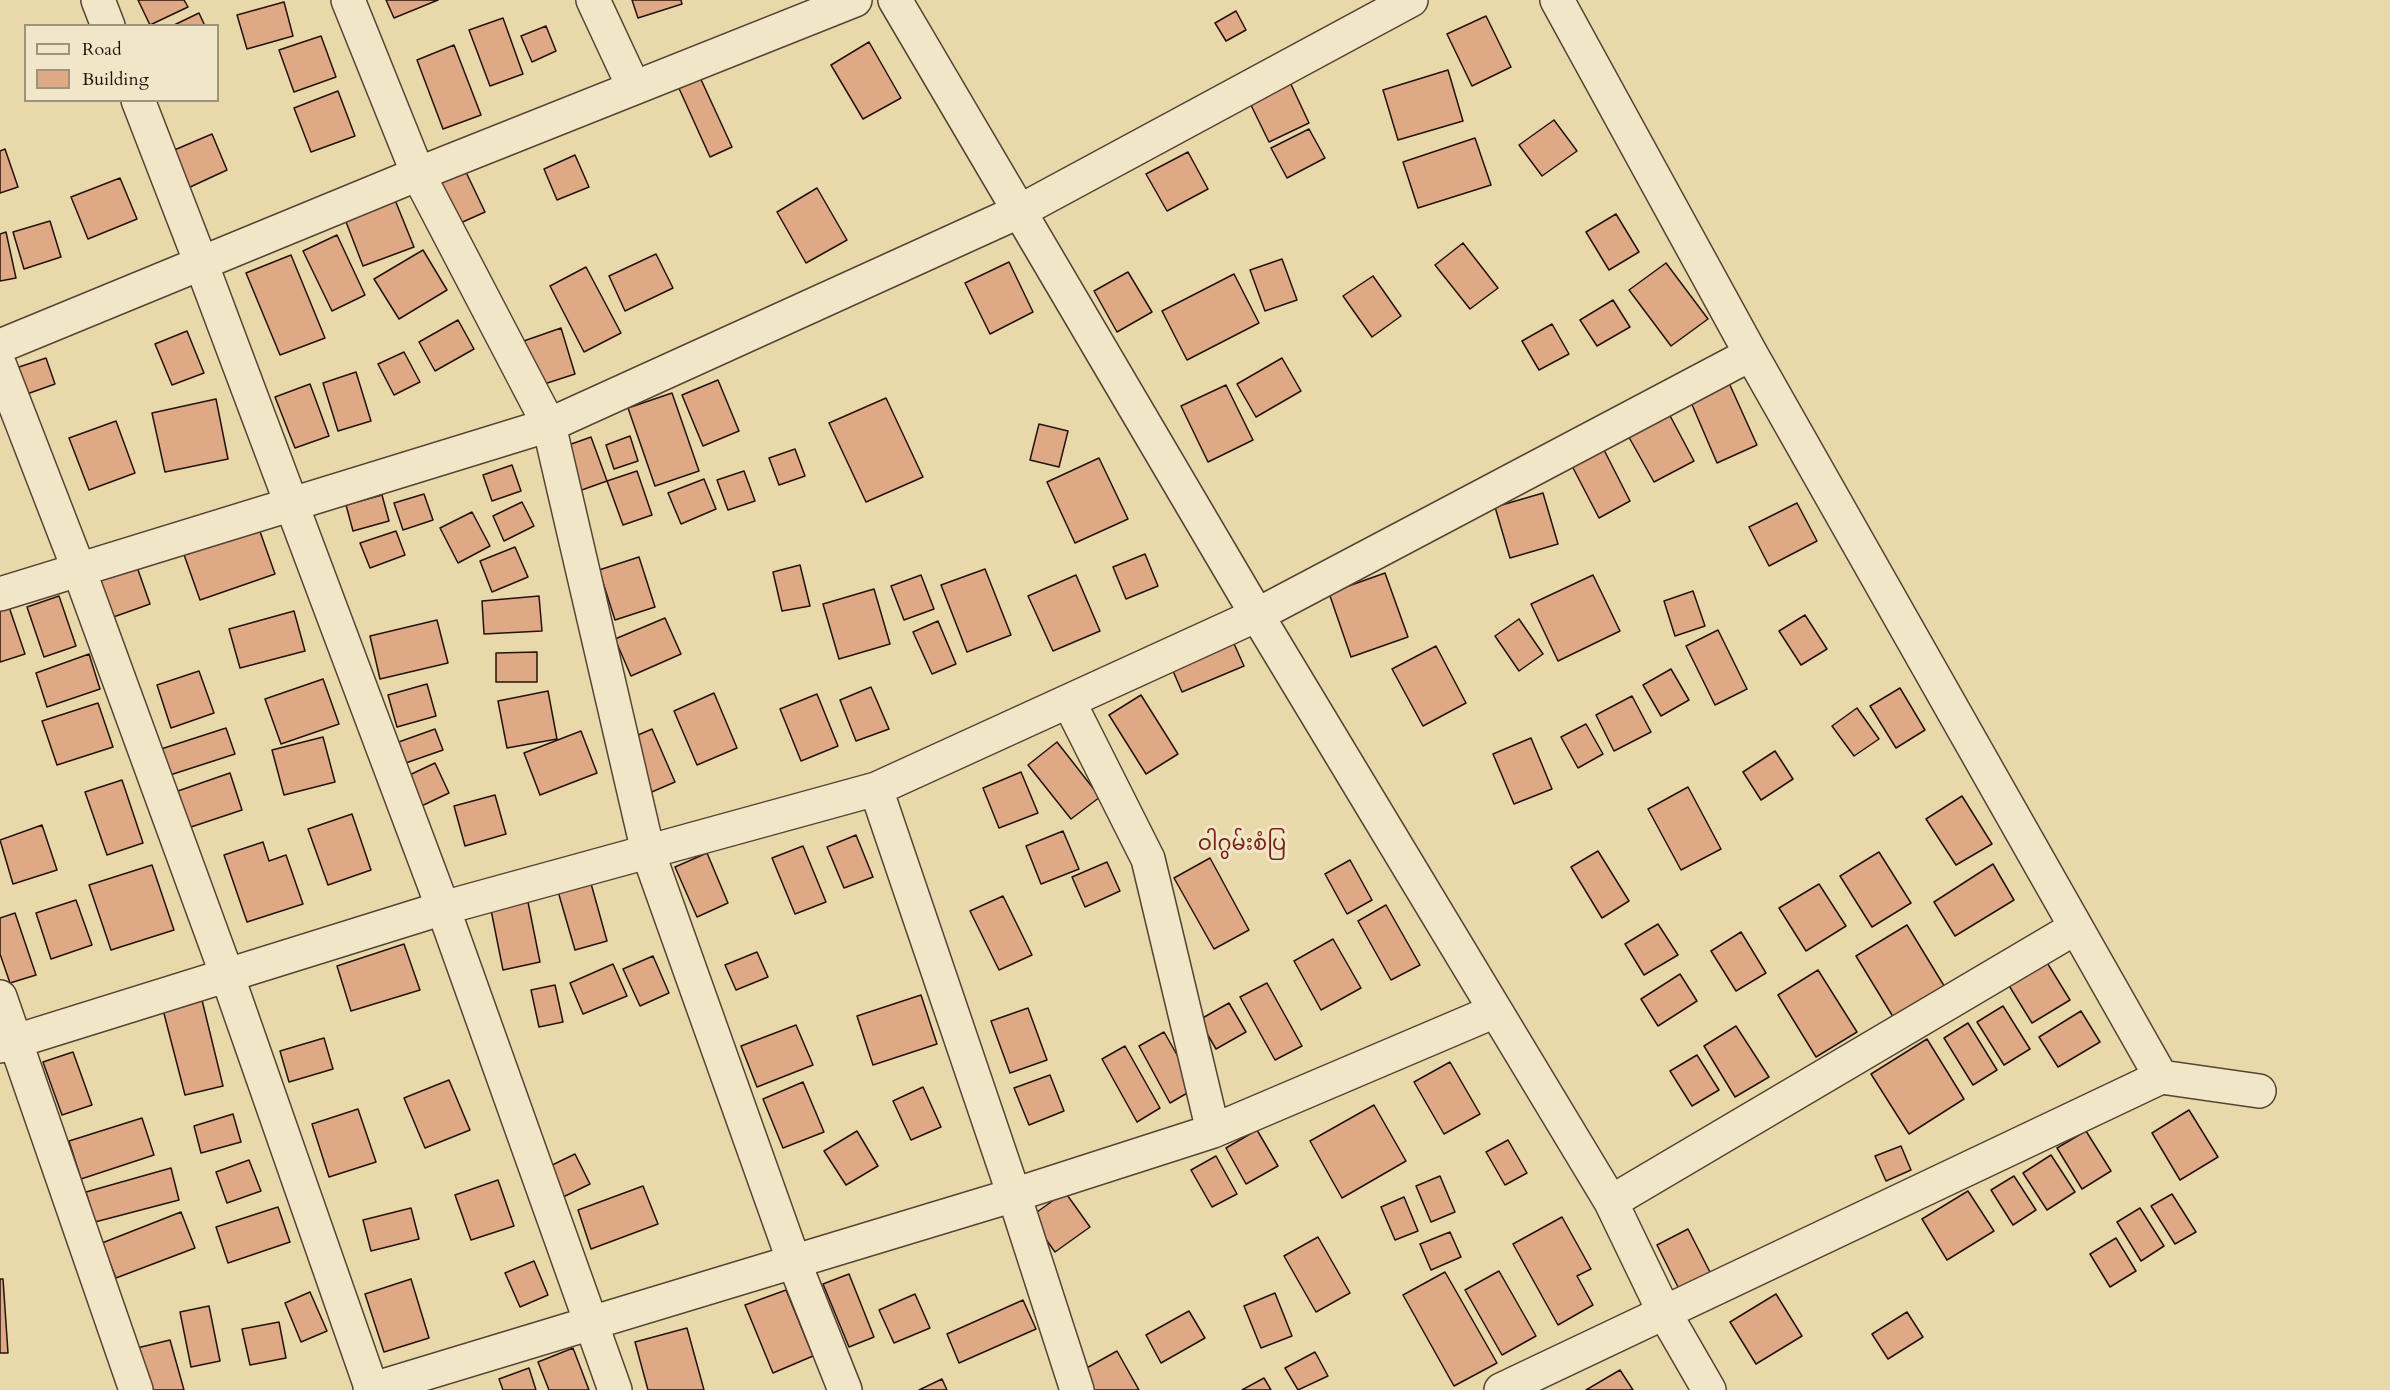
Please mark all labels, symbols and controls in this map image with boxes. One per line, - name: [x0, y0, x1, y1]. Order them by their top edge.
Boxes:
- legend: [24, 24, 219, 102]
- text: Road: [82, 37, 122, 62]
- text: Building: [82, 67, 149, 92]
- district label: ဝါဂွမ်းစံပြ: [1198, 832, 1286, 858]

